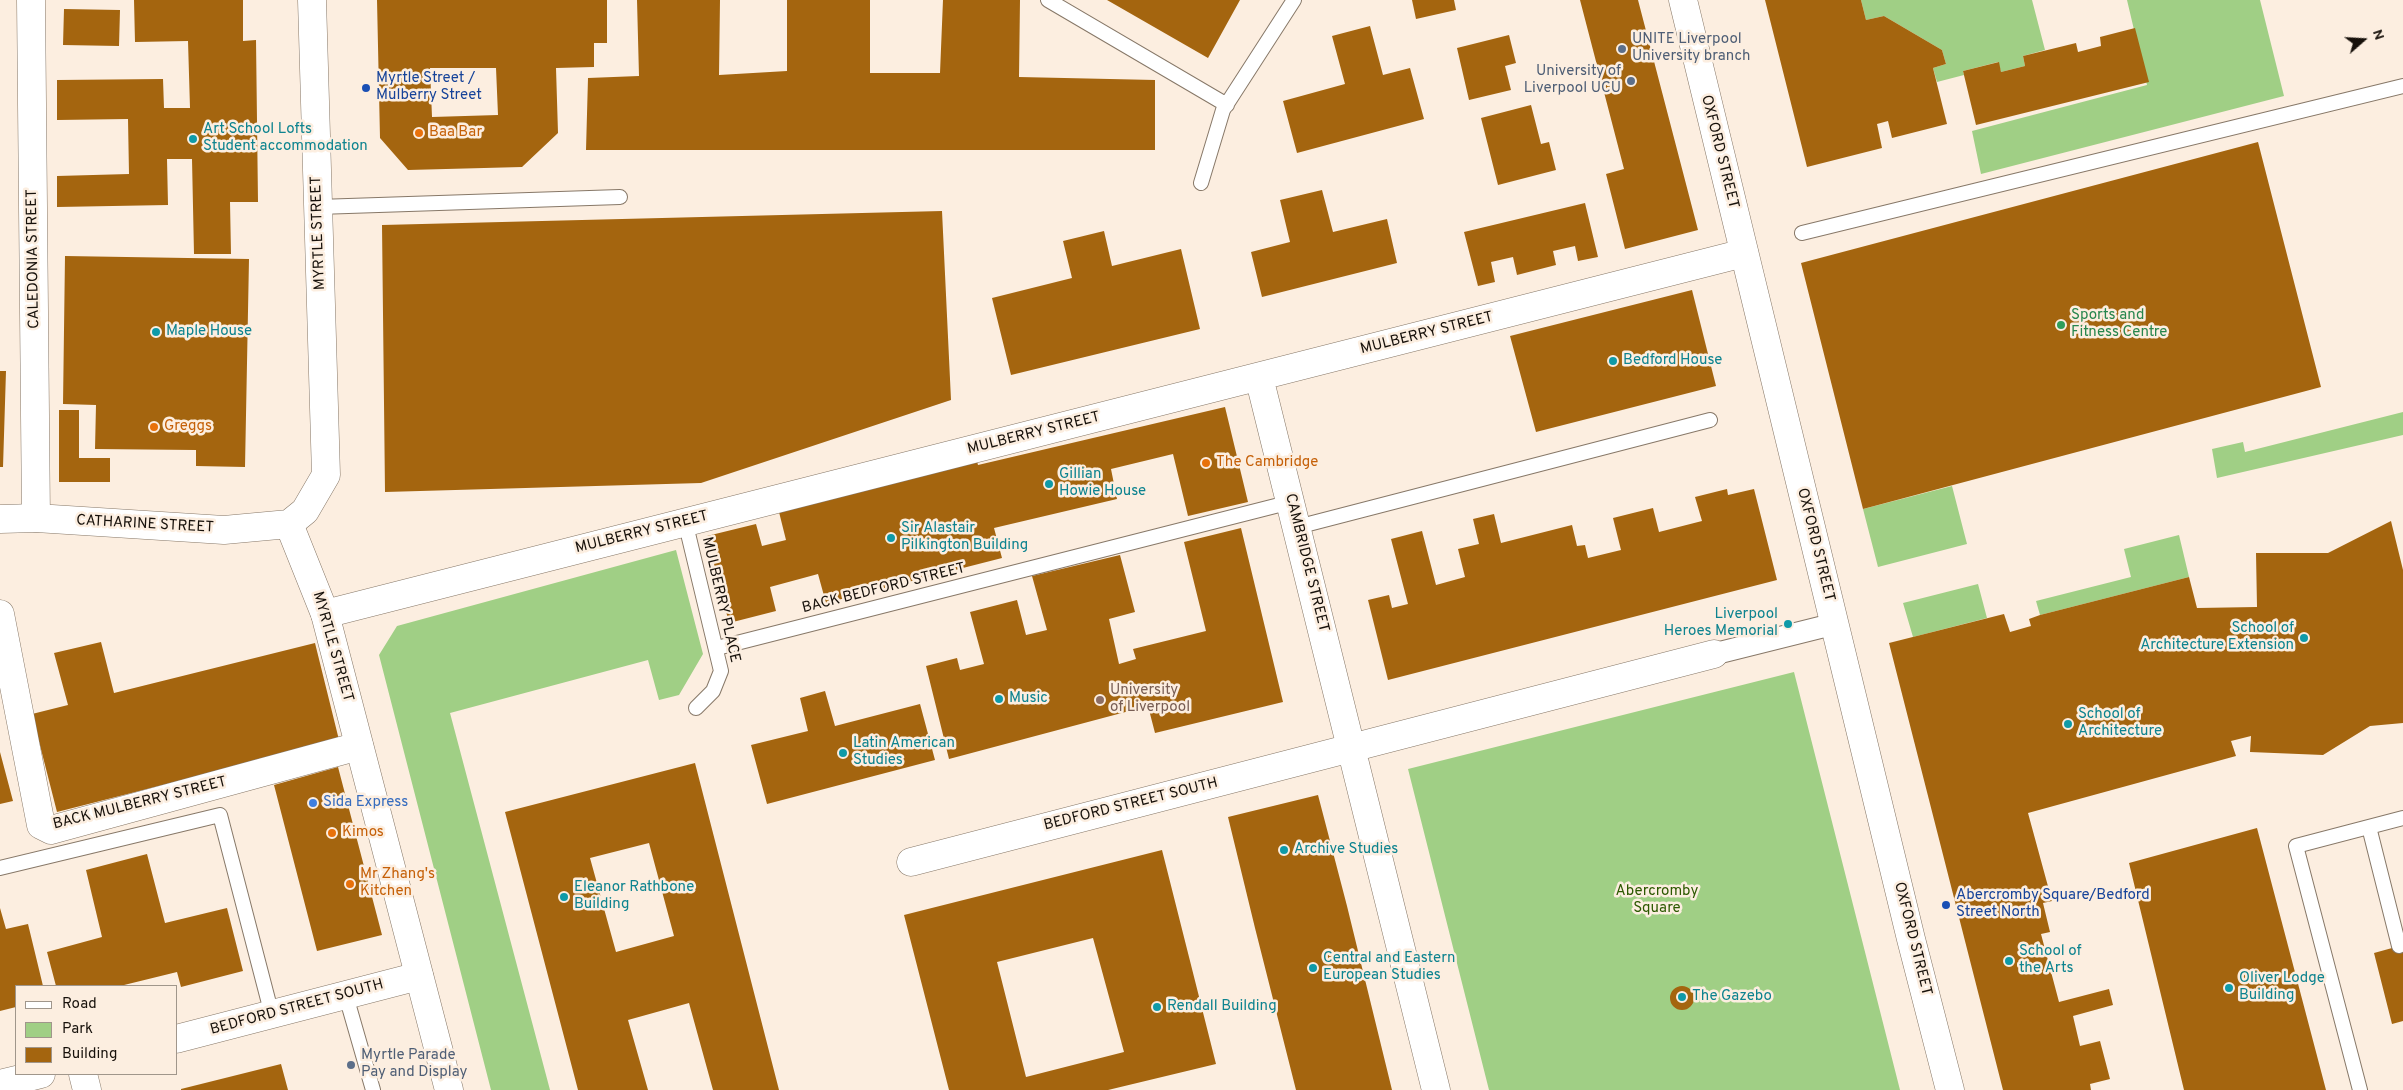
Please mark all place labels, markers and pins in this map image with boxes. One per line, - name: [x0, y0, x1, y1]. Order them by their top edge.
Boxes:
- place label: UNITE Liverpool University branch: [1632, 31, 1750, 66]
- marker: UNITE Liverpool University branch: [1616, 43, 1628, 55]
- place label: University of Liverpool UCU: [1524, 63, 1621, 98]
- place label: Myrtle Street / Mulberry Street: [376, 70, 482, 105]
- marker: University of Liverpool UCU: [1625, 75, 1637, 87]
- marker: Myrtle Street / Mulberry Street: [360, 82, 372, 94]
- place label: Art School Lofts Student accommodation: [203, 121, 368, 156]
- place label: Baa Bar: [429, 124, 482, 142]
- marker: Baa Bar: [413, 127, 425, 139]
- marker: Art School Lofts Student accommodation: [187, 133, 199, 145]
- place label: Sports and Fitness Centre: [2071, 307, 2167, 342]
- marker: Sports and Fitness Centre: [2055, 319, 2067, 331]
- place label: Maple House: [166, 323, 252, 341]
- marker: Maple House: [150, 326, 162, 338]
- place label: Bedford House: [1623, 352, 1722, 370]
- marker: Bedford House: [1607, 355, 1619, 367]
- place label: Greggs: [164, 418, 212, 436]
- marker: Greggs: [148, 421, 160, 433]
- place label: The Cambridge: [1216, 454, 1318, 472]
- marker: The Cambridge: [1200, 457, 1212, 469]
- place label: Gillian Howie House: [1059, 466, 1146, 501]
- marker: Gillian Howie House: [1043, 478, 1055, 490]
- place label: Sir Alastair Pilkington Building: [901, 520, 1028, 555]
- marker: Sir Alastair Pilkington Building: [885, 532, 897, 544]
- place label: Liverpool Heroes Memorial: [1664, 606, 1778, 641]
- marker: Liverpool Heroes Memorial: [1782, 618, 1794, 630]
- place label: School of Architecture Extension: [2140, 620, 2294, 655]
- marker: School of Architecture Extension: [2298, 632, 2310, 644]
- place label: University of Liverpool: [1110, 682, 1190, 717]
- place label: Music: [1009, 690, 1048, 708]
- marker: Music: [993, 693, 1005, 705]
- marker: University of Liverpool: [1094, 694, 1106, 706]
- place label: School of Architecture: [2078, 706, 2162, 741]
- marker: School of Architecture: [2062, 718, 2074, 730]
- place label: Latin American Studies: [853, 735, 955, 770]
- marker: Latin American Studies: [837, 747, 849, 759]
- place label: Sida Express: [323, 794, 408, 812]
- marker: Sida Express: [307, 797, 319, 809]
- place label: Kimos: [342, 824, 384, 842]
- marker: Kimos: [326, 827, 338, 839]
- place label: Archive Studies: [1294, 841, 1398, 859]
- marker: Archive Studies: [1278, 844, 1290, 856]
- place label: Mr Zhang's Kitchen: [360, 866, 435, 901]
- marker: Mr Zhang's Kitchen: [344, 878, 356, 890]
- place label: Eleanor Rathbone Building: [574, 879, 694, 914]
- place label: Abercromby Square/Bedford Street North: [1956, 887, 2150, 922]
- marker: Eleanor Rathbone Building: [558, 891, 570, 903]
- marker: Abercromby Square/Bedford Street North: [1940, 899, 1952, 911]
- place label: School of the Arts: [2019, 943, 2082, 978]
- place label: Central and Eastern European Studies: [1323, 950, 1456, 985]
- marker: School of the Arts: [2003, 955, 2015, 967]
- marker: Central and Eastern European Studies: [1307, 962, 1319, 974]
- place label: Oliver Lodge Building: [2239, 970, 2325, 1005]
- marker: Oliver Lodge Building: [2223, 982, 2235, 994]
- place label: The Gazebo: [1692, 988, 1772, 1006]
- marker: The Gazebo: [1676, 991, 1688, 1003]
- place label: Rendall Building: [1167, 998, 1277, 1016]
- marker: Rendall Building: [1151, 1001, 1163, 1013]
- place label: Myrtle Parade Pay and Display: [361, 1047, 467, 1082]
- marker: Myrtle Parade Pay and Display: [345, 1059, 357, 1071]

